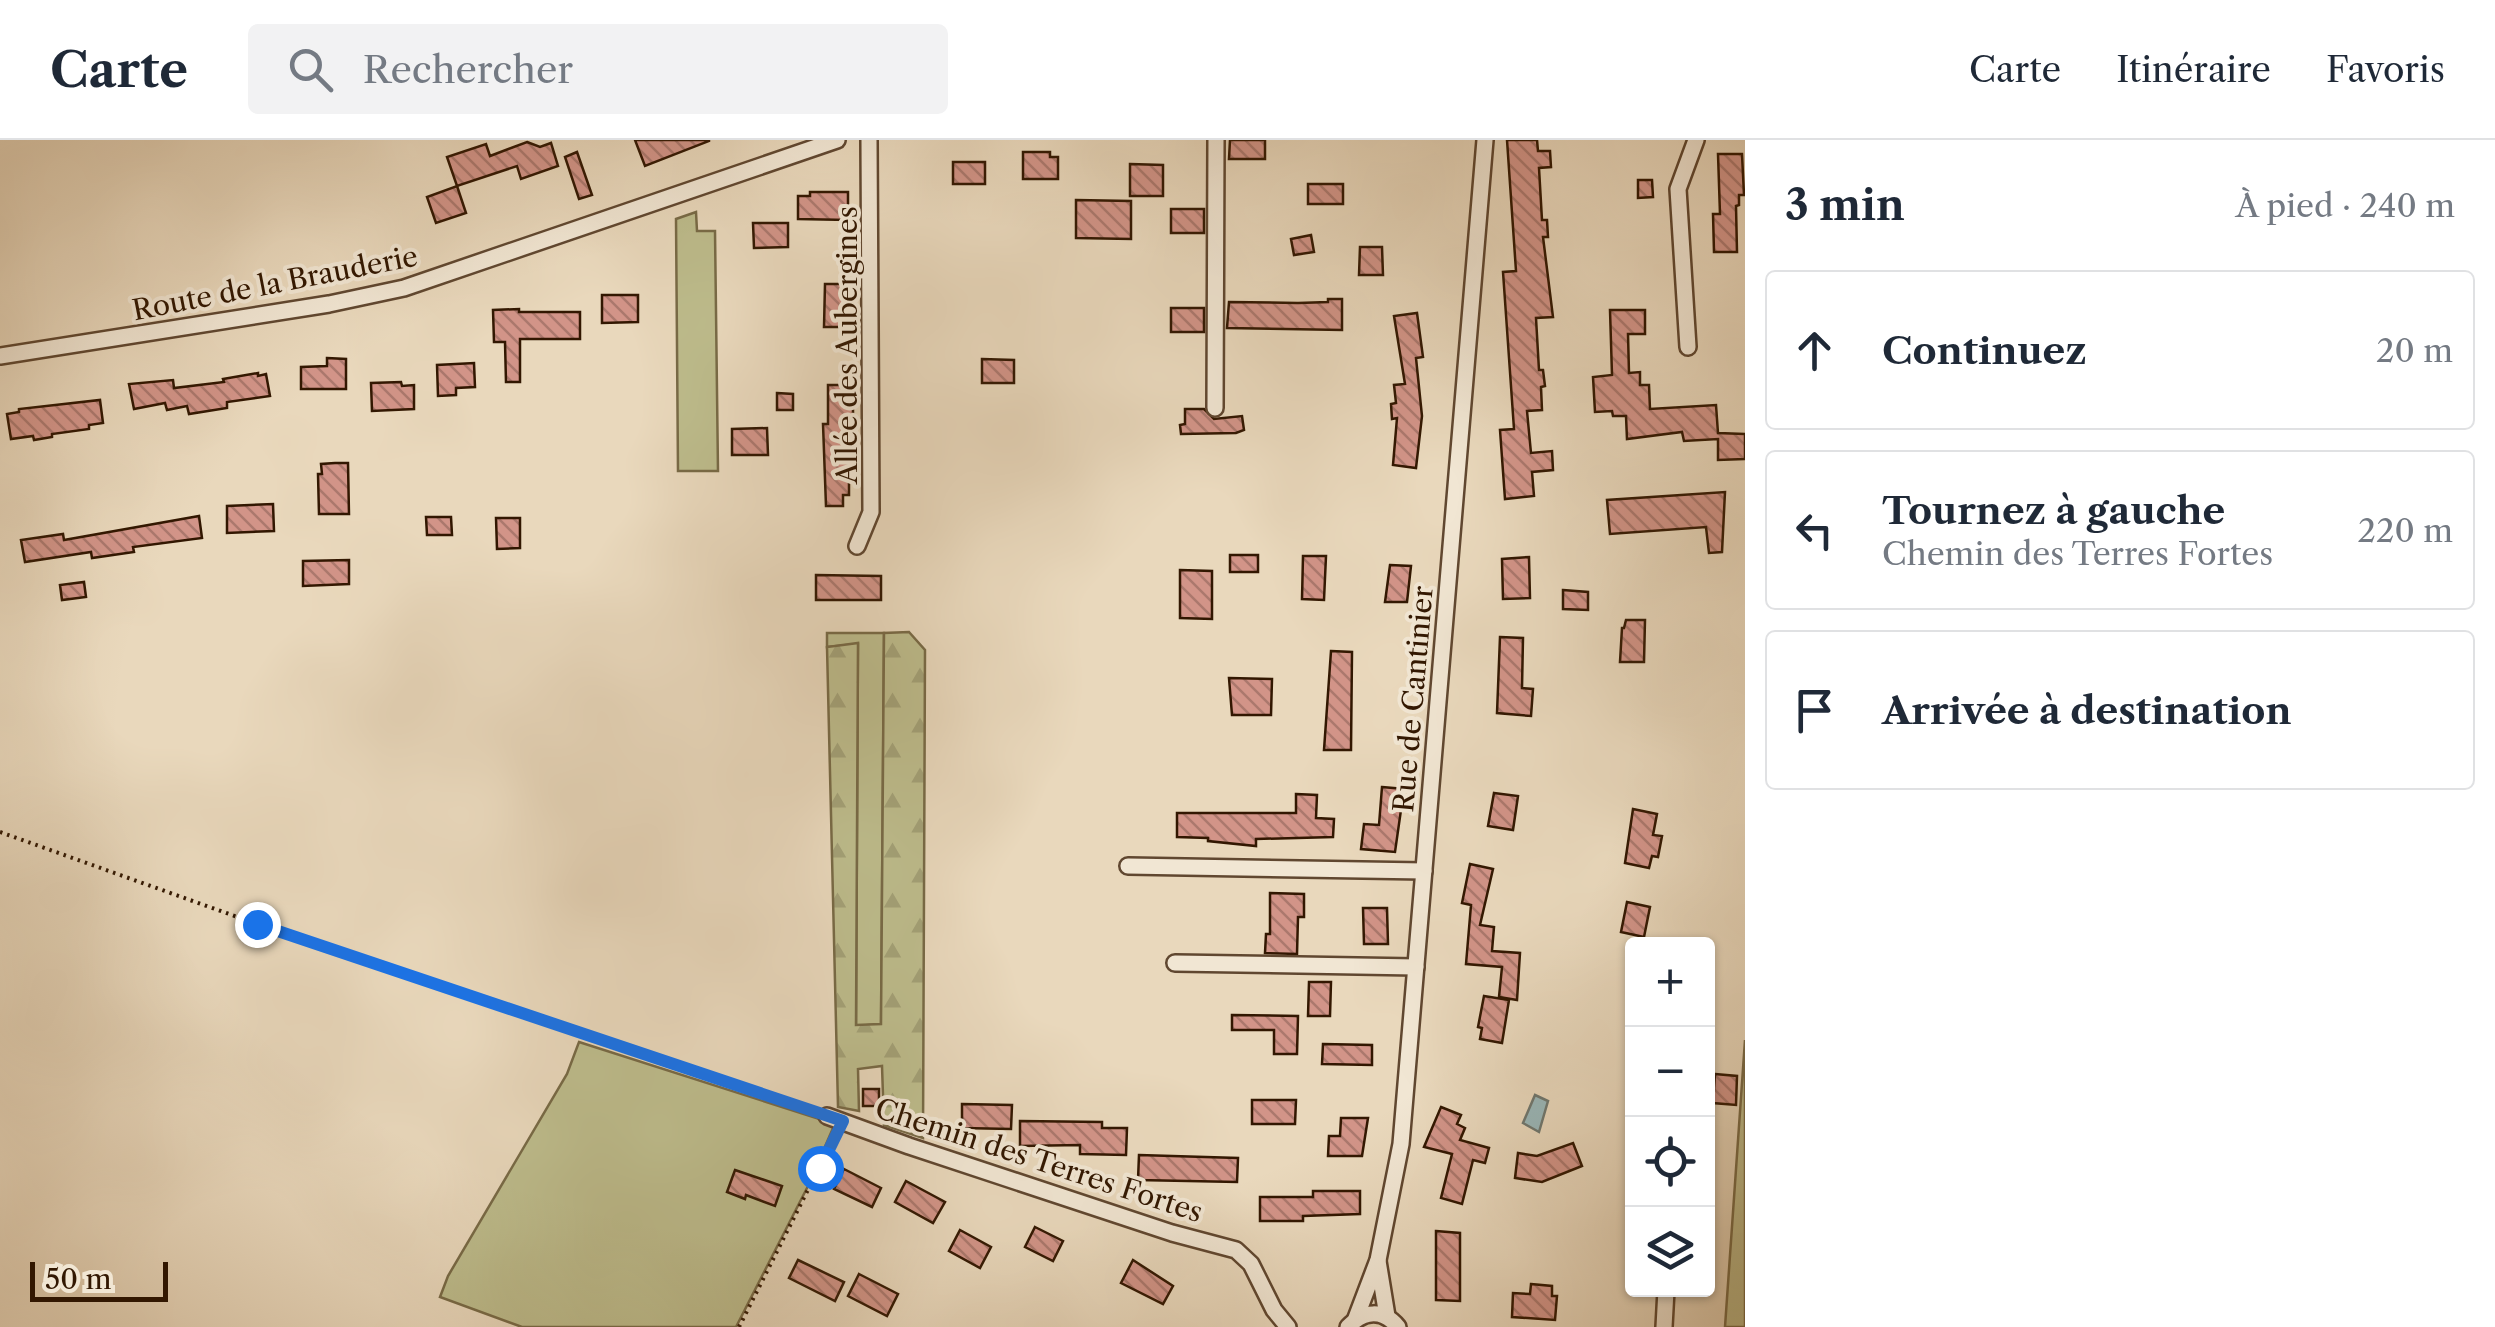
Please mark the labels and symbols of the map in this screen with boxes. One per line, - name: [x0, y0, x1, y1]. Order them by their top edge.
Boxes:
- street label: Allée des Aubergines: [830, 206, 864, 485]
- street label: Route de la Brauderie: [129, 239, 421, 327]
- street label: Rue de Cantinier: [1386, 584, 1440, 813]
- route end: [235, 902, 281, 948]
- street label: Chemin des Terres Fortes: [871, 1091, 1207, 1229]
- route start: [798, 1146, 844, 1192]
- scale bar: [30, 1257, 168, 1302]

